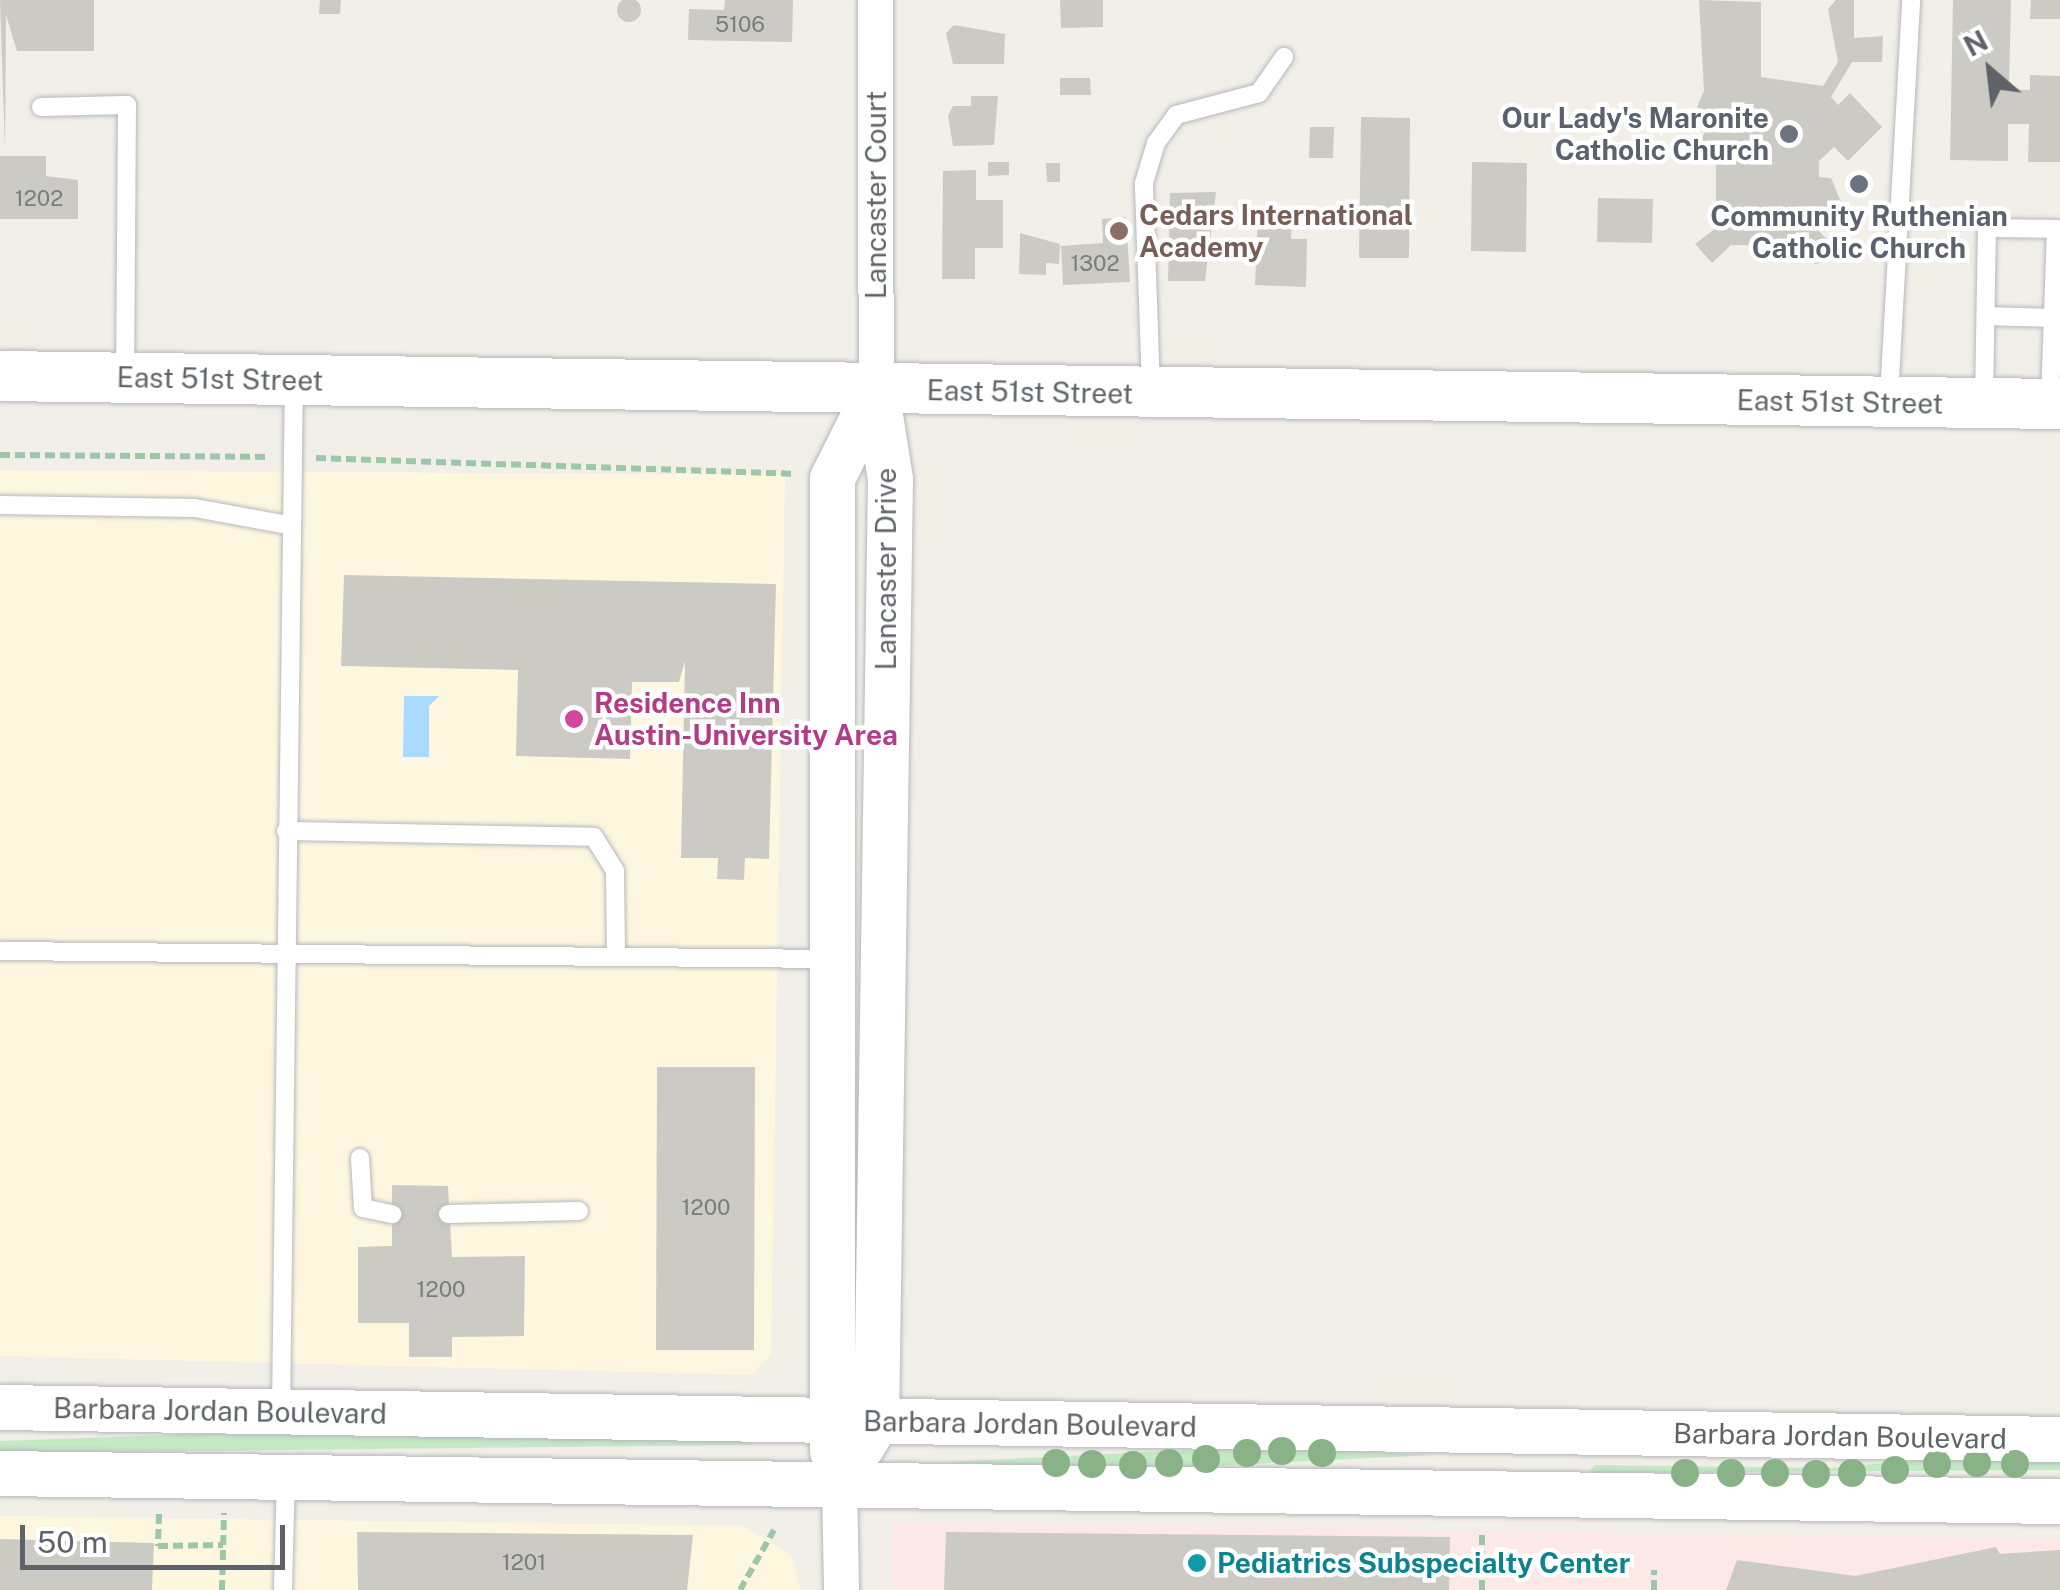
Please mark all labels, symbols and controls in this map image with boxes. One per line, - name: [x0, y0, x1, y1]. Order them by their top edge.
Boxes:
- house number: 5106: [715, 12, 765, 38]
- north arrow: [1940, 20, 2040, 120]
- text: N: [1958, 23, 1993, 63]
- street label: Lancaster Court: [859, 91, 893, 299]
- place label: Our Lady's Maronite Catholic Church: [1501, 101, 1769, 167]
- marker: Our Lady's Maronite Catholic Church: [1778, 123, 1800, 145]
- marker: Community Ruthenian Catholic Church: [1848, 173, 1870, 195]
- house number: 1202: [15, 186, 63, 212]
- place label: Cedars International Academy: [1139, 198, 1413, 264]
- place label: Community Ruthenian Catholic Church: [1710, 199, 2008, 265]
- marker: Cedars International Academy: [1108, 220, 1130, 242]
- house number: 1302: [1070, 251, 1120, 277]
- street label: East 51st Street: [116, 360, 324, 398]
- street label: East 51st Street: [926, 373, 1134, 411]
- street label: East 51st Street: [1736, 383, 1944, 421]
- street label: Lancaster Drive: [869, 468, 903, 670]
- place label: Residence Inn Austin-University Area: [594, 686, 898, 752]
- marker: Residence Inn Austin-University Area: [563, 708, 585, 730]
- house number: 1200: [682, 1195, 730, 1221]
- house number: 1200: [417, 1277, 465, 1303]
- street label: Barbara Jordan Boulevard: [53, 1391, 387, 1431]
- street label: Barbara Jordan Boulevard: [863, 1404, 1197, 1444]
- street label: Barbara Jordan Boulevard: [1673, 1416, 2007, 1456]
- scale bar: [25, 1505, 290, 1567]
- text: 50 m: [37, 1524, 108, 1560]
- place label: Pediatrics Subspecialty Center: [1217, 1546, 1631, 1580]
- house number: 1201: [502, 1550, 546, 1576]
- marker: Pediatrics Subspecialty Center: [1186, 1552, 1208, 1574]

